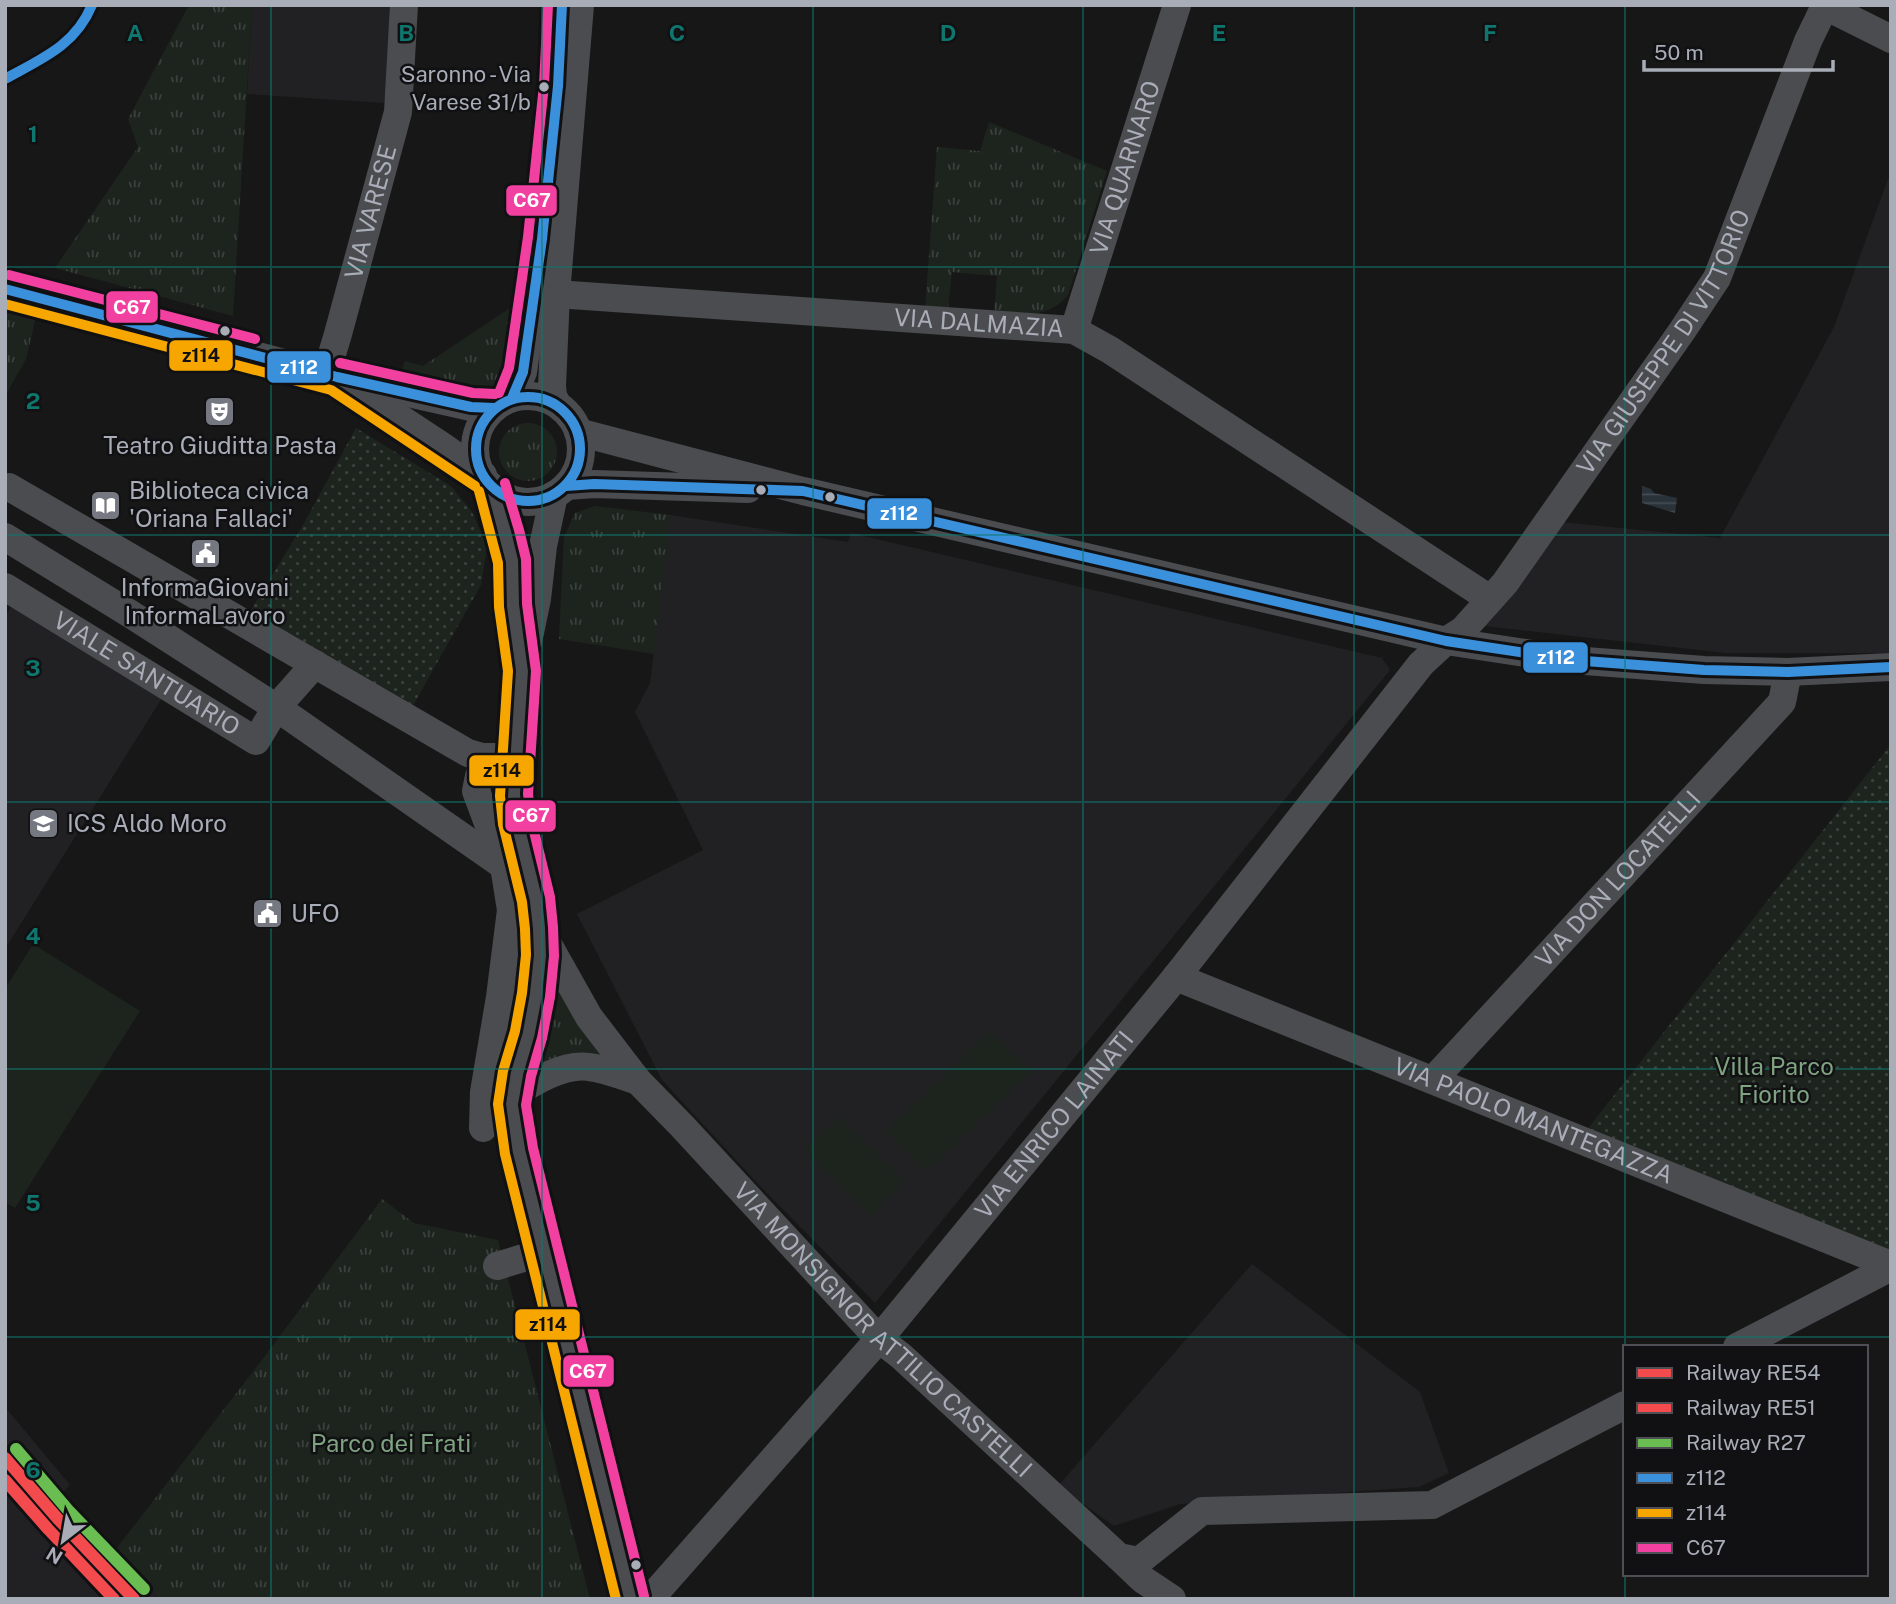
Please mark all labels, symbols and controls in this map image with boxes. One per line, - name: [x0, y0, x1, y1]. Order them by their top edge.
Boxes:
- text: A: [127, 19, 144, 46]
- text: B: [398, 19, 414, 46]
- text: C: [669, 19, 685, 46]
- text: D: [940, 19, 956, 46]
- text: E: [1212, 19, 1226, 46]
- text: F: [1483, 19, 1497, 46]
- scale bar: [1644, 28, 1833, 72]
- text: 50 m: [1654, 40, 1704, 65]
- place label: Saronno - Via Varese 31/b: [401, 61, 531, 115]
- street label: VIA QUARNARO: [1084, 77, 1165, 258]
- marker: Saronno - Via Varese 31/b: [537, 80, 551, 94]
- text: 1: [28, 120, 38, 147]
- street label: VIA VARESE: [338, 142, 401, 282]
- line badge: C67: [505, 184, 558, 217]
- text: C67: [513, 189, 551, 211]
- street label: VIA GIUSEPPE DI VITTORIO: [1571, 205, 1755, 480]
- line badge: C67: [105, 290, 159, 324]
- text: C67: [113, 296, 151, 318]
- street label: VIA DALMAZIA: [893, 303, 1065, 342]
- unlabelled marker: [218, 324, 232, 338]
- line badge: z114: [168, 339, 234, 372]
- text: z114: [182, 344, 220, 366]
- line badge: z112: [266, 350, 332, 384]
- text: z112: [280, 356, 318, 378]
- text: 2: [26, 387, 40, 414]
- theatre icon: Teatro Giuditta Pasta: [203, 395, 237, 429]
- place label: Teatro Giuditta Pasta: [103, 431, 337, 459]
- place label: Biblioteca civica 'Oriana Fallaci': [129, 476, 309, 532]
- unlabelled marker: [754, 483, 768, 497]
- library icon: Biblioteca civica 'Oriana Fallaci': [89, 488, 123, 522]
- unlabelled marker: [823, 490, 837, 504]
- line badge: z112: [866, 497, 933, 530]
- text: z112: [880, 502, 918, 524]
- public building icon: InformaGiovani InformaLavoro: [188, 537, 222, 571]
- place label: InformaGiovani InformaLavoro: [121, 573, 289, 629]
- street label: VIALE SANTUARIO: [49, 605, 245, 741]
- line badge: z112: [1522, 641, 1589, 674]
- text: z112: [1537, 646, 1575, 668]
- text: 3: [25, 654, 41, 681]
- line badge: z114: [468, 754, 535, 787]
- text: z114: [483, 759, 521, 781]
- street label: VIA DON LOCATELLI: [1529, 785, 1706, 973]
- line badge: C67: [504, 799, 557, 833]
- text: C67: [512, 804, 550, 826]
- school or university icon: ICS Aldo Moro: [27, 807, 61, 841]
- place label: ICS Aldo Moro: [67, 809, 227, 837]
- public building icon: UFO: [251, 897, 285, 931]
- place label: UFO: [291, 899, 340, 927]
- text: 4: [25, 922, 41, 949]
- street label: VIA ENRICO LAINATI: [969, 1025, 1139, 1224]
- street label: VIA PAOLO MANTEGAZZA: [1390, 1051, 1677, 1189]
- park label: Villa Parco Fiorito: [1714, 1052, 1834, 1108]
- street label: VIA MONSIGNOR ATTILIO CASTELLI: [728, 1176, 1038, 1483]
- text: 5: [25, 1189, 41, 1216]
- line badge: z114: [514, 1308, 581, 1341]
- text: z114: [529, 1313, 567, 1335]
- legend: [1623, 1345, 1868, 1576]
- line badge: C67: [562, 1354, 615, 1388]
- text: C67: [569, 1360, 607, 1382]
- text: Railway RE54: [1686, 1360, 1820, 1385]
- text: Railway RE51: [1686, 1395, 1816, 1420]
- park label: Parco dei Frati: [311, 1429, 471, 1457]
- text: Railway R27: [1686, 1430, 1806, 1455]
- text: 6: [25, 1456, 41, 1483]
- text: z112: [1686, 1465, 1726, 1490]
- text: z114: [1686, 1500, 1726, 1525]
- north arrow: [28, 1506, 98, 1576]
- text: C67: [1686, 1535, 1726, 1560]
- text: N: [42, 1542, 66, 1569]
- unlabelled marker: [629, 1558, 643, 1572]

